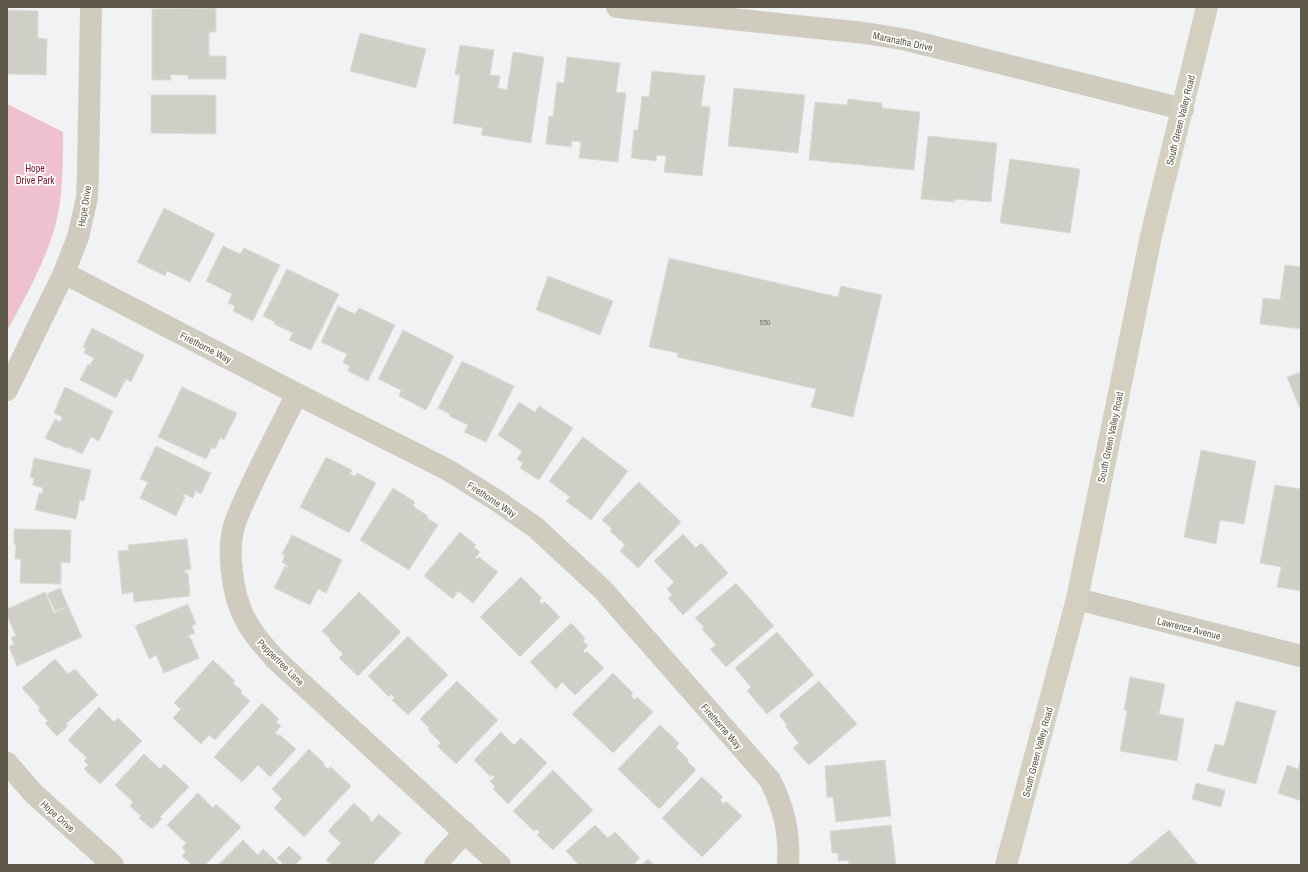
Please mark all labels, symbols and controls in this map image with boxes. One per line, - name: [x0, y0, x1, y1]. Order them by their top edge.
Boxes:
- street label: Maranatha Drive: [872, 29, 935, 54]
- street label: South Green Valley Road: [1163, 74, 1198, 167]
- park label: Hope Drive Park: [16, 162, 55, 187]
- street label: Hope Drive: [75, 184, 94, 228]
- house number: 550: [760, 317, 771, 327]
- street label: Firethorne Way: [178, 329, 235, 366]
- street label: South Green Valley Road: [1095, 391, 1126, 484]
- street label: Firethorne Way: [465, 479, 520, 521]
- street label: Lawrence Avenue: [1156, 614, 1222, 643]
- street label: Peppertree Lane: [254, 636, 307, 689]
- street label: Firethorne Way: [698, 701, 746, 752]
- street label: South Green Valley Road: [1019, 706, 1056, 798]
- street label: Hope Drive: [38, 798, 78, 835]

